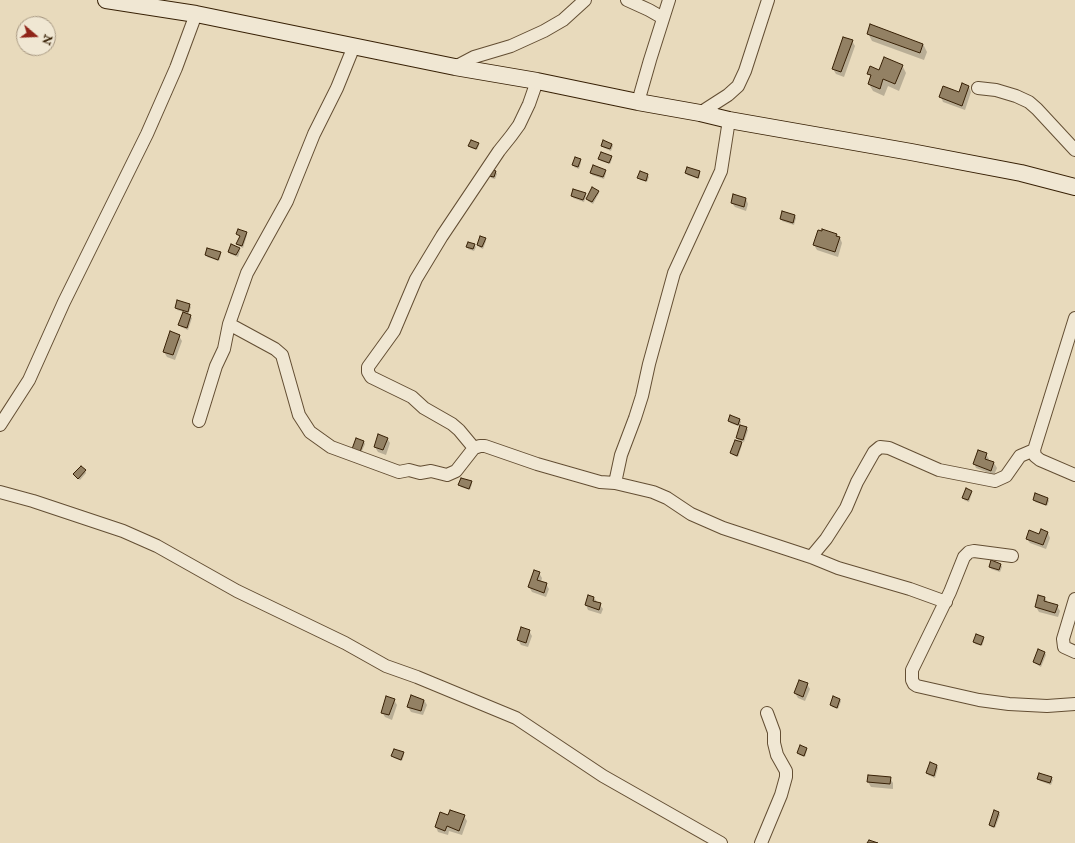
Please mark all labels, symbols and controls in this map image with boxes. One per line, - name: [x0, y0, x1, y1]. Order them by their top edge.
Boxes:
- north arrow: [16, 16, 56, 56]
- text: N: [39, 33, 55, 47]

